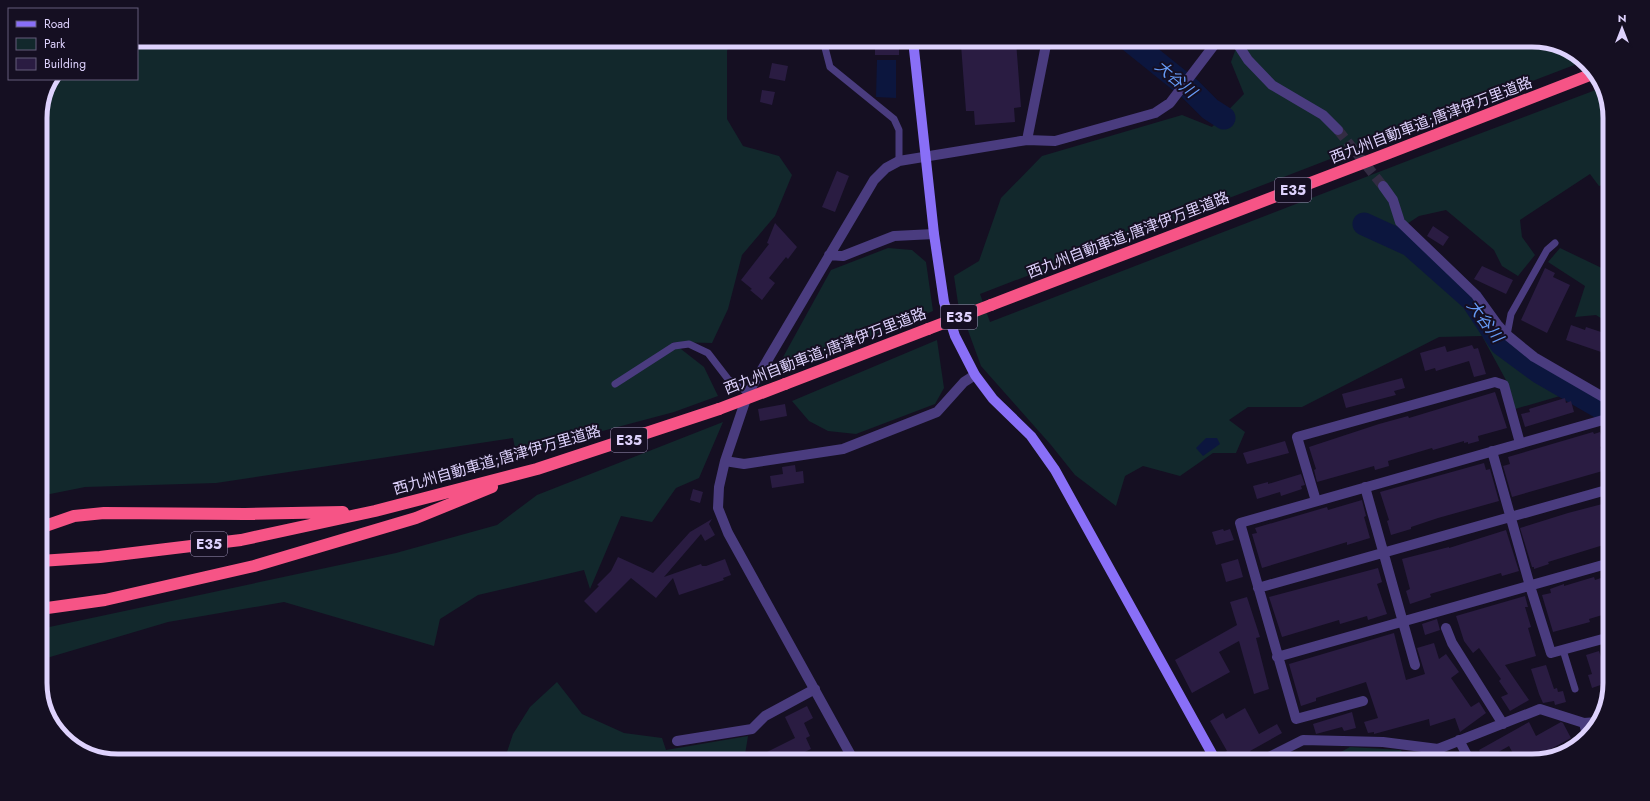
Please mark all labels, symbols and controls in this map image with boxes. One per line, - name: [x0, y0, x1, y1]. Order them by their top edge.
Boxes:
- legend: [8, 8, 138, 80]
- north arrow: [1602, 8, 1642, 48]
- text: N: [1618, 10, 1626, 26]
- text: Road: [44, 15, 70, 33]
- text: Park: [44, 35, 66, 53]
- text: Building: [44, 55, 86, 73]
- water label: 大谷川: [1150, 55, 1203, 105]
- street label: 西九州自動車道;唐津伊万里道路: [1327, 71, 1535, 169]
- road number: E35: [1275, 178, 1311, 202]
- street label: 西九州自動車道;唐津伊万里道路: [1024, 186, 1232, 284]
- water label: 大谷川: [1461, 295, 1510, 349]
- street label: 西九州自動車道;唐津伊万里道路: [721, 302, 929, 400]
- road number: E35: [941, 305, 977, 329]
- street label: 西九州自動車道;唐津伊万里道路: [391, 420, 603, 500]
- road number: E35: [611, 428, 647, 452]
- road number: E35: [191, 532, 227, 556]

